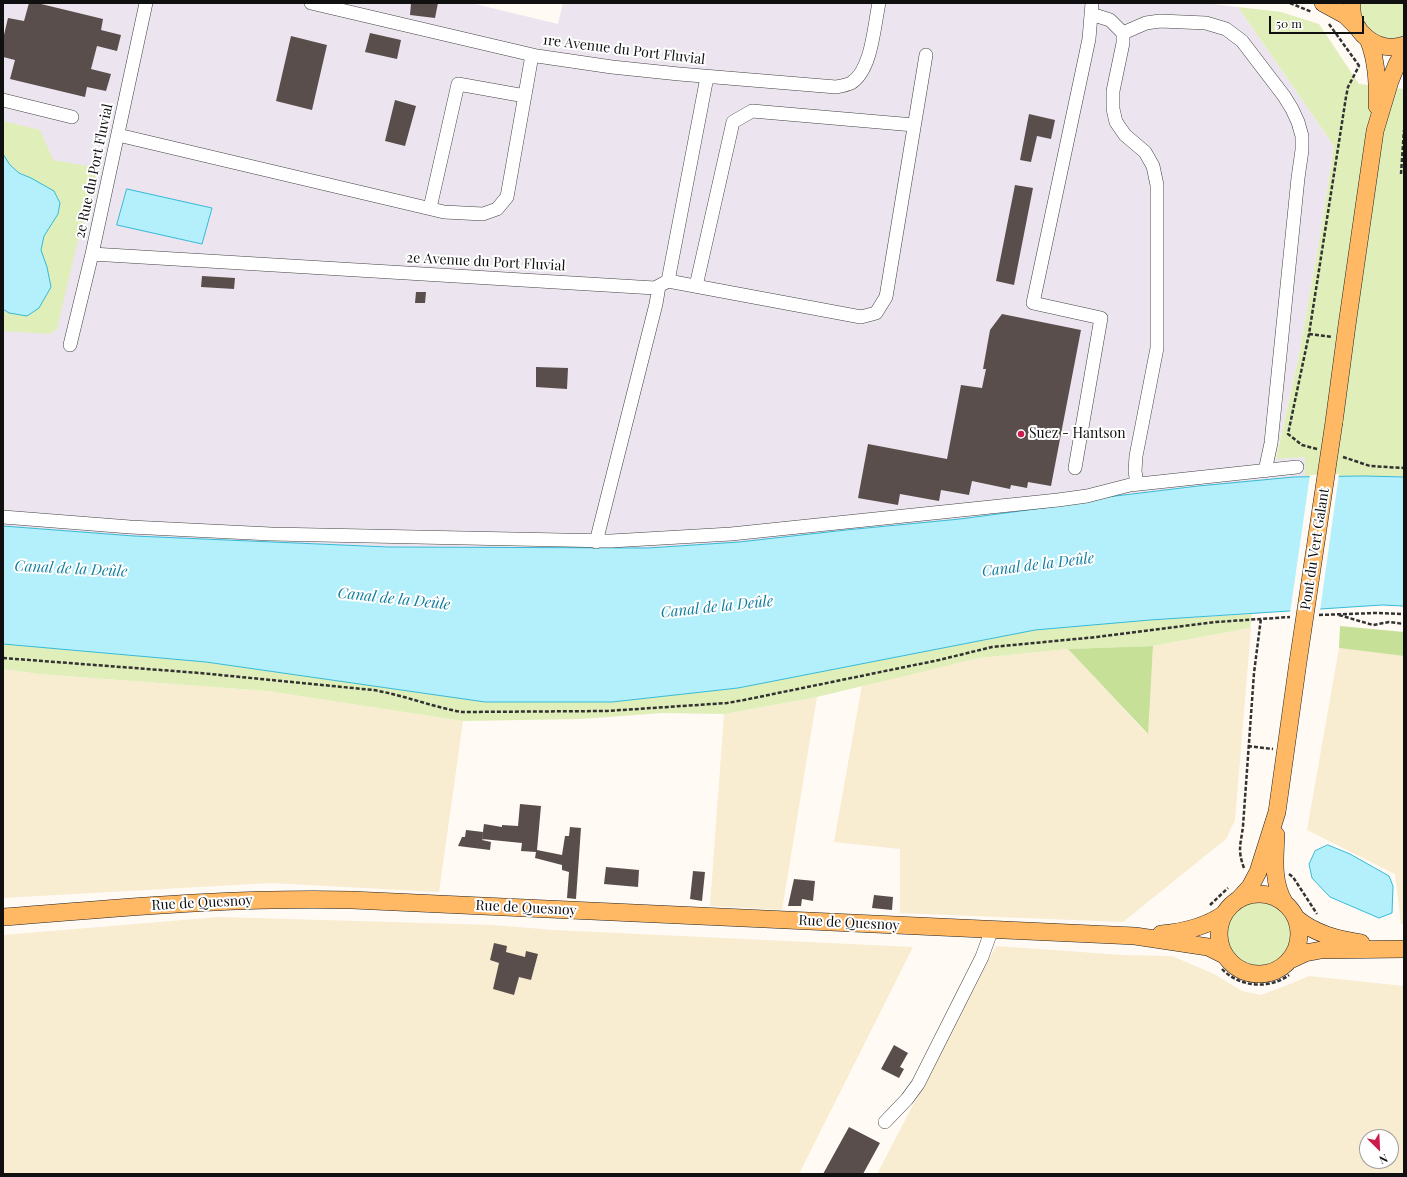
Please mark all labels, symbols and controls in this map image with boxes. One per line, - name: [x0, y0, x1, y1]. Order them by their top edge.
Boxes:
- scale bar: [1271, 8, 1366, 34]
- text: 50 m: [1276, 15, 1302, 31]
- street label: 1re Avenue du Port Fluvial: [542, 32, 706, 68]
- street label: 2e Rue du Port Fluvial: [72, 102, 116, 240]
- street label: 2e Avenue du Port Fluvial: [406, 249, 566, 275]
- place label: Suez - Hantson: [1029, 426, 1126, 442]
- marker: Suez - Hantson: [1016, 429, 1026, 439]
- street label: Pont du Vert Galant: [1297, 487, 1333, 611]
- water label: Canal de la Deûle: [981, 549, 1095, 581]
- water label: Canal de la Deûle: [14, 557, 128, 581]
- water label: Canal de la Deûle: [337, 584, 451, 614]
- water label: Canal de la Deûle: [660, 592, 774, 622]
- street label: Rue de Quesnoy: [151, 892, 253, 914]
- street label: Rue de Quesnoy: [475, 897, 577, 919]
- street label: Rue de Quesnoy: [798, 912, 900, 934]
- north arrow: [1359, 1129, 1399, 1169]
- text: N: [1377, 1151, 1390, 1168]

